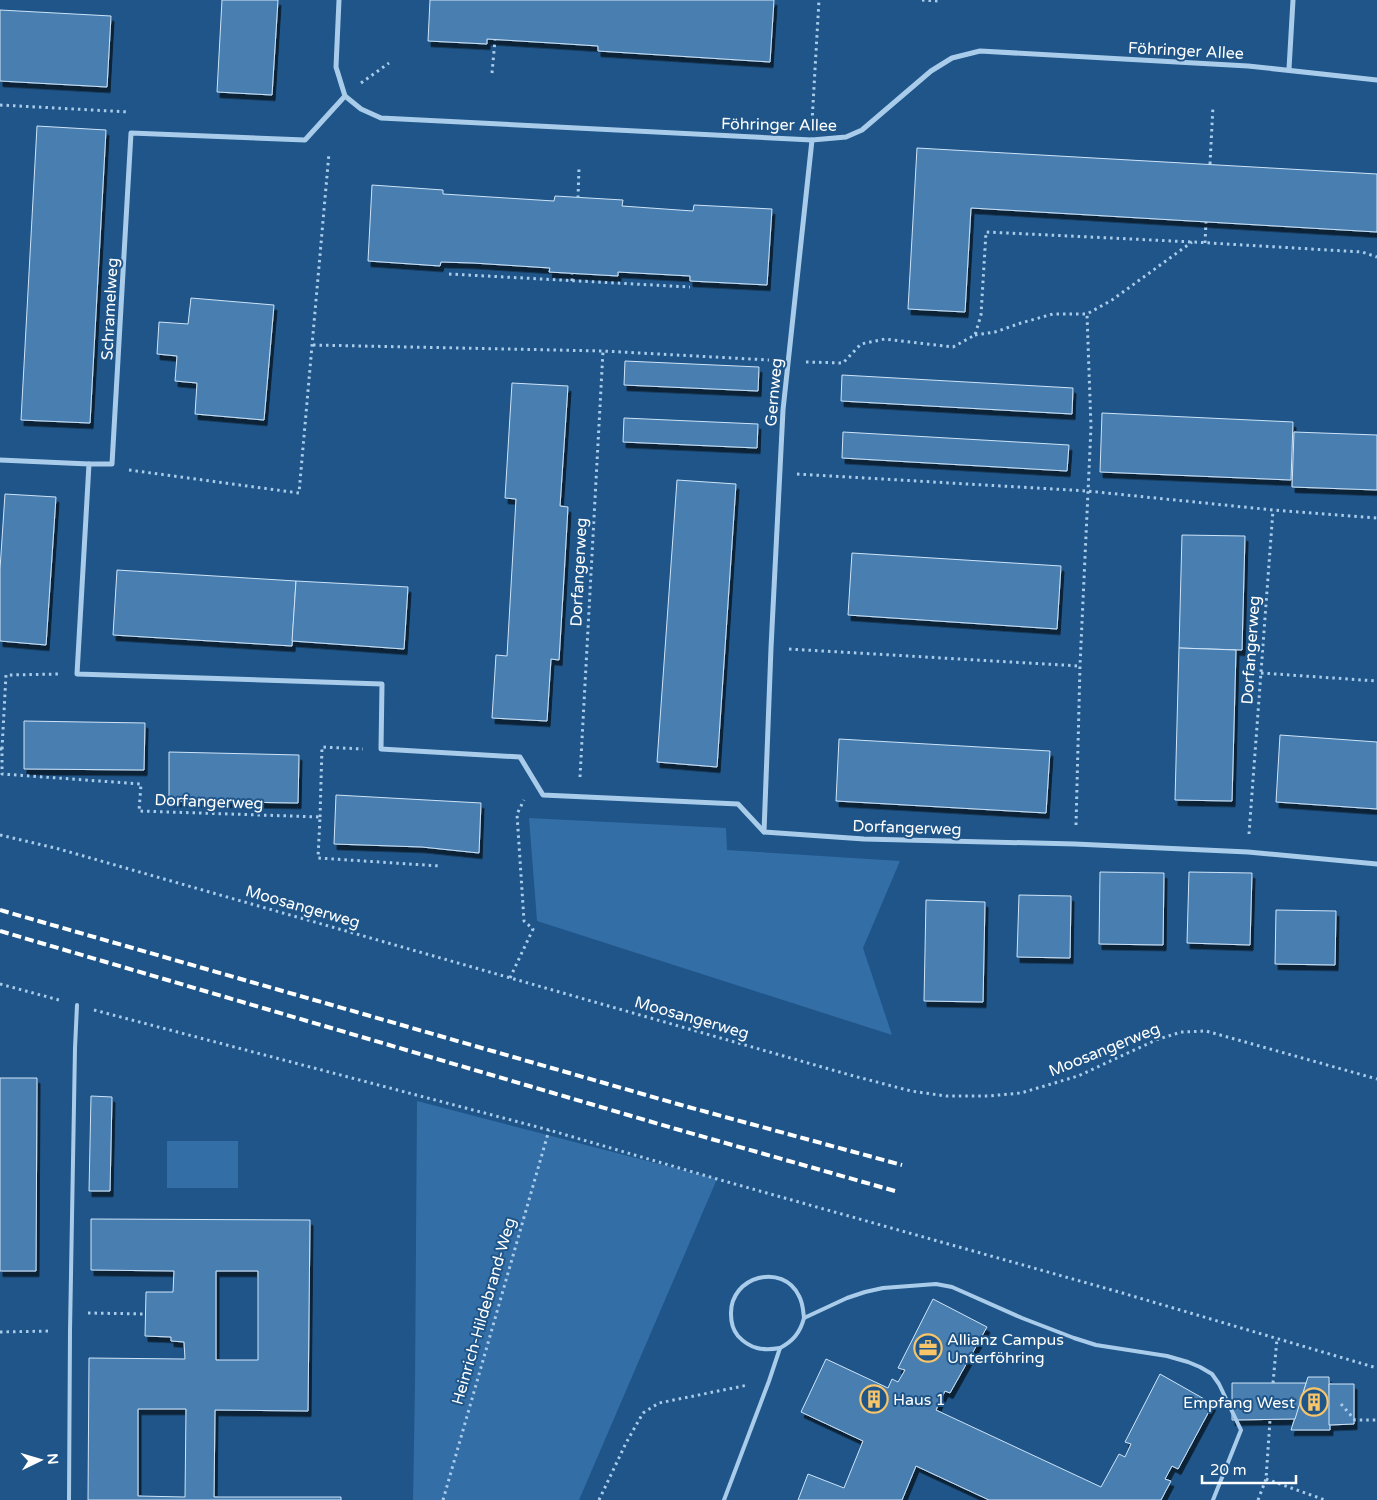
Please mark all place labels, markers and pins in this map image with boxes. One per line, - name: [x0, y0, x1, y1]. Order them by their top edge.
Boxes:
- place label: Allianz Campus Unterföhring: [947, 1330, 1064, 1368]
- office icon: Allianz Campus Unterföhring: [913, 1333, 943, 1363]
- building icon: Haus 1: [859, 1384, 889, 1414]
- building icon: Empfang West: [1299, 1387, 1329, 1417]
- place label: Haus 1: [893, 1390, 946, 1410]
- place label: Empfang West: [1183, 1393, 1295, 1413]

